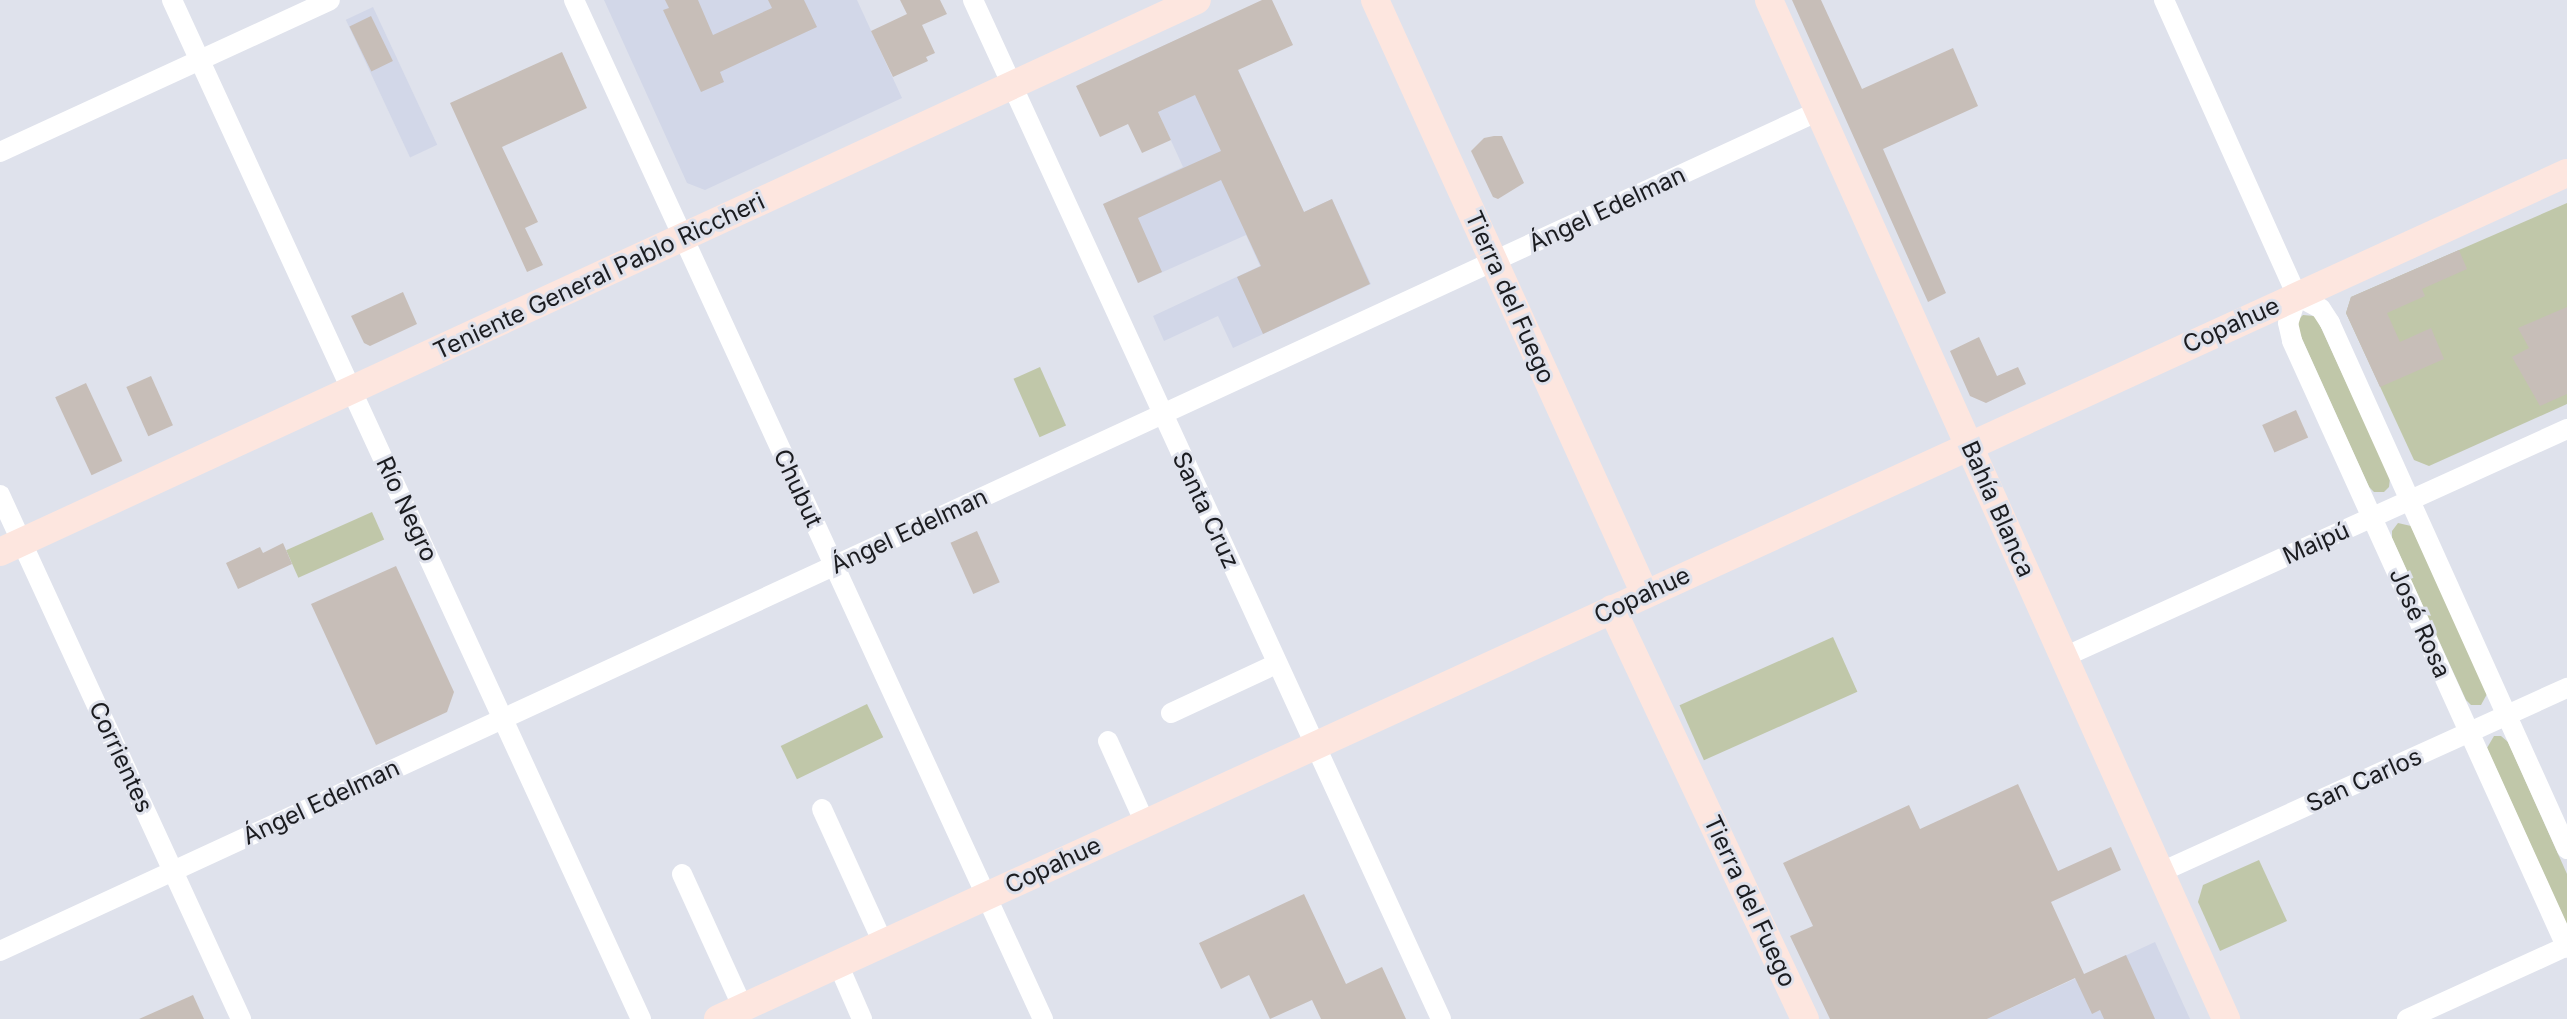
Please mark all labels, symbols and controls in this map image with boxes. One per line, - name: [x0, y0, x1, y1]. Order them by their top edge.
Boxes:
- street label: Ángel Edelman: [1524, 160, 1690, 258]
- street label: Teniente General Pablo Riccheri: [429, 186, 769, 366]
- street label: Tierra del Fuego: [1459, 206, 1561, 388]
- street label: Copahue: [2178, 291, 2284, 359]
- street label: Bahía Blanca: [1955, 436, 2041, 582]
- street label: Chubut: [767, 444, 829, 532]
- street label: Santa Cruz: [1166, 447, 1246, 573]
- street label: Río Negro: [370, 452, 444, 566]
- street label: Ángel Edelman: [826, 482, 992, 580]
- street label: Maipú: [2278, 516, 2354, 570]
- street label: Copahue: [1589, 560, 1695, 630]
- street label: José Rosa: [2383, 564, 2457, 682]
- street label: Corrientes: [83, 697, 159, 817]
- street label: San Carlos: [2302, 742, 2426, 818]
- street label: Ángel Edelman: [238, 753, 404, 851]
- street label: Tierra del Fuego: [1698, 811, 1802, 991]
- street label: Copahue: [1000, 830, 1106, 900]

